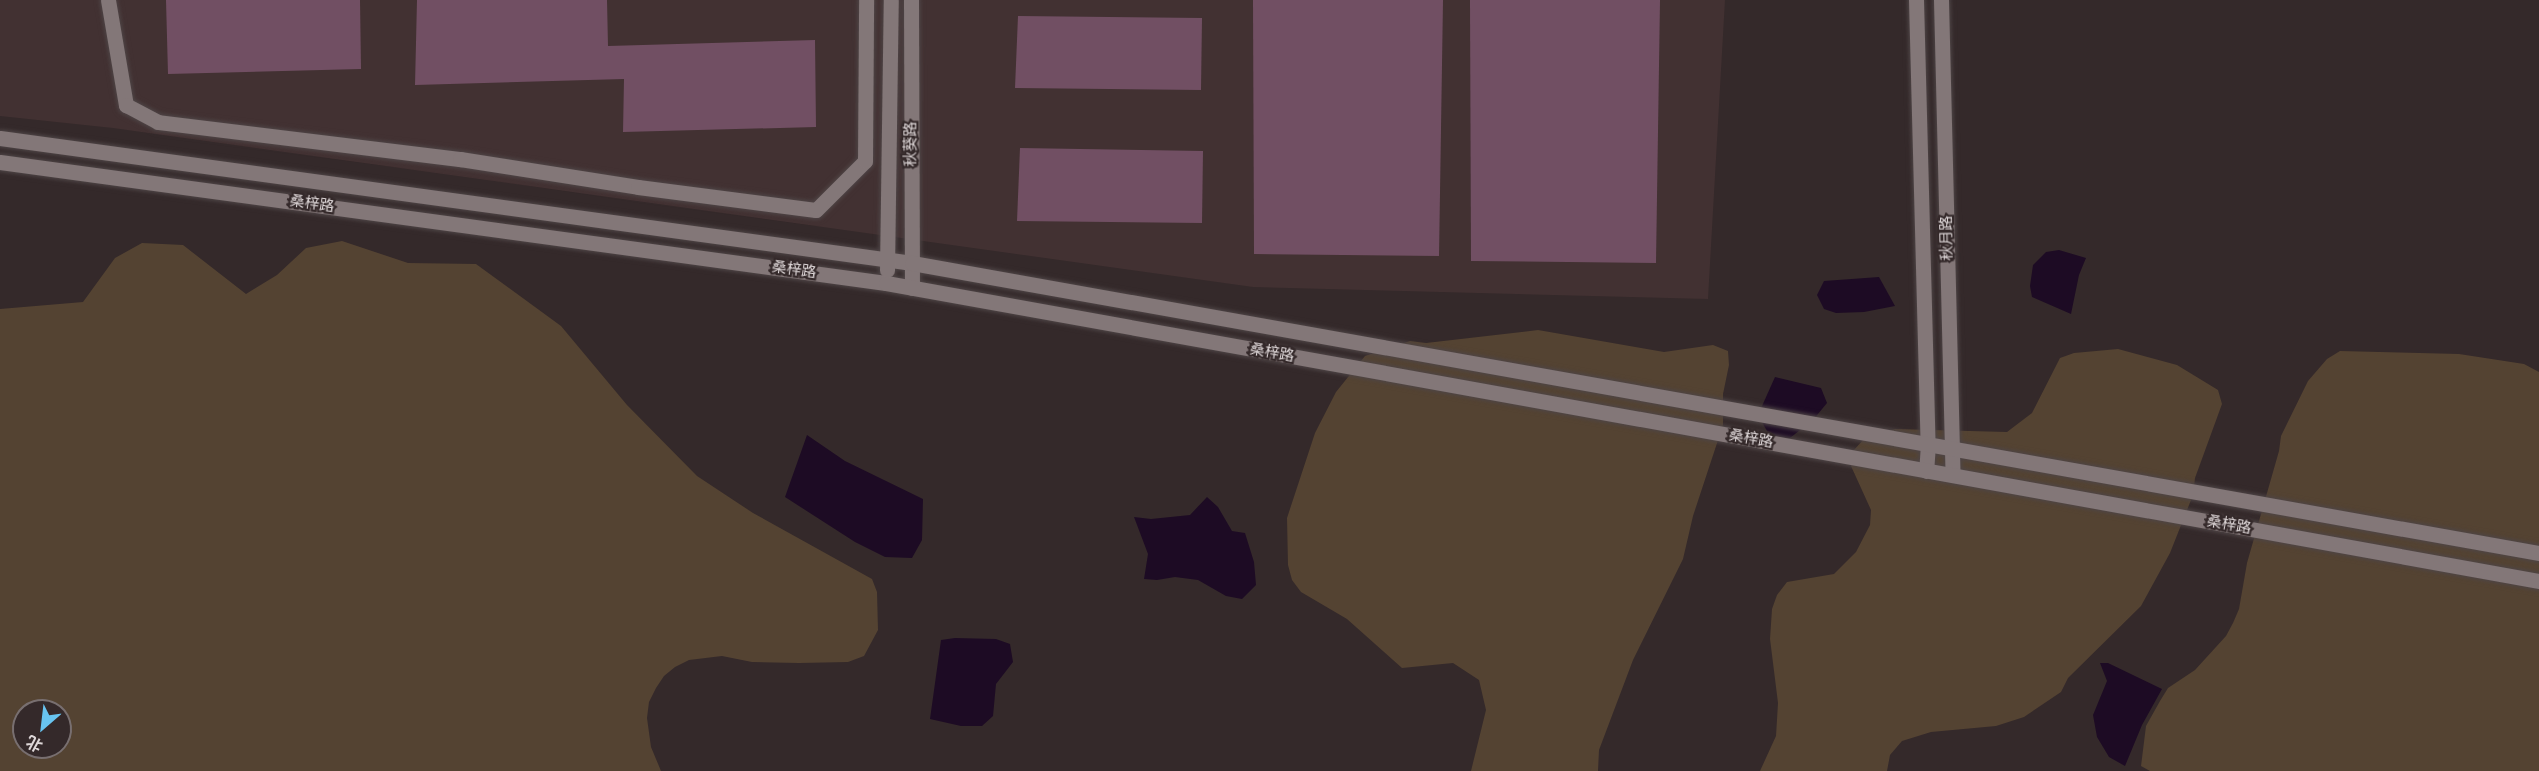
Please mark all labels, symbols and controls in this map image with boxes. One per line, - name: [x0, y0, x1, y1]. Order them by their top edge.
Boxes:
- street label: 秋葵路: [902, 122, 920, 166]
- street label: 桑梓路: [288, 192, 336, 216]
- street label: 秋月路: [1938, 215, 1956, 261]
- street label: 桑梓路: [770, 258, 818, 282]
- street label: 桑梓路: [1248, 340, 1296, 366]
- street label: 桑梓路: [1727, 426, 1775, 452]
- street label: 桑梓路: [2205, 512, 2253, 538]
- north arrow: [12, 699, 72, 759]
- text: 北: [23, 731, 46, 756]

